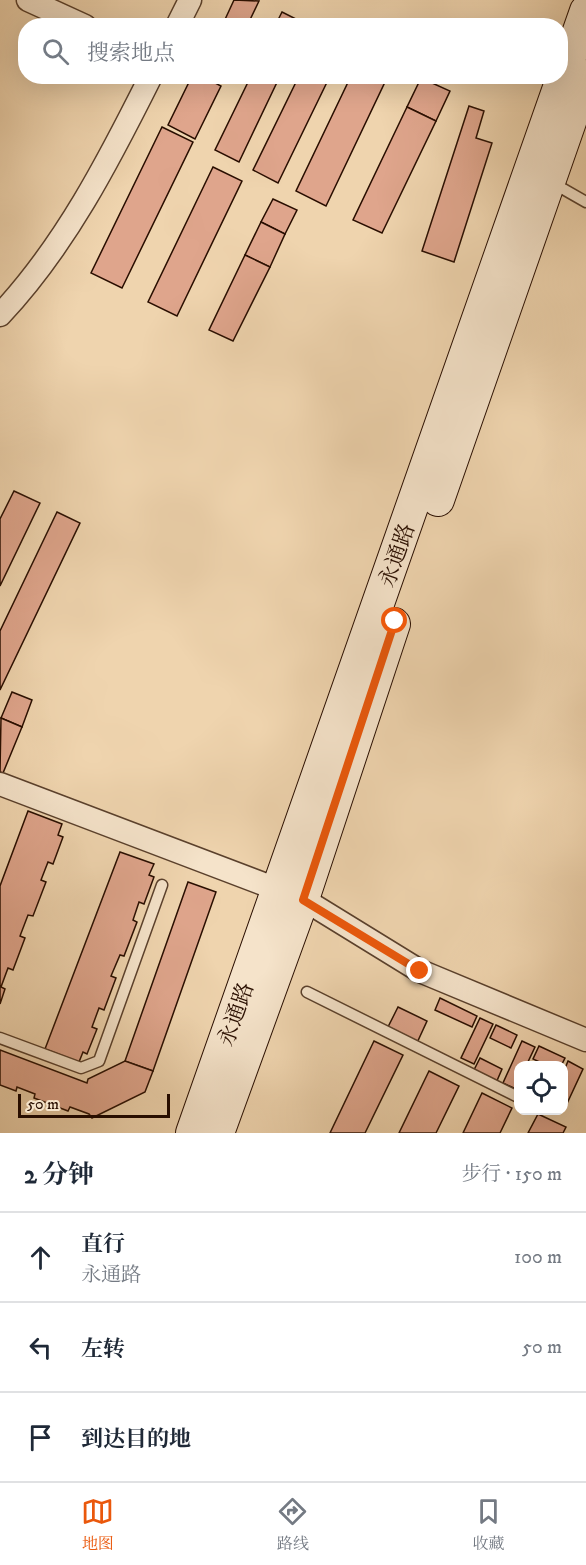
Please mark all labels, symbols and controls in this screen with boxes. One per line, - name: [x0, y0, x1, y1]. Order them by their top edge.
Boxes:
- search box: [18, 18, 568, 84]
- icon: search: [39, 35, 72, 68]
- text: 搜索地点: [87, 40, 175, 67]
- street label: 永通路: [374, 520, 421, 591]
- route start: [381, 607, 407, 633]
- route end: [406, 957, 432, 983]
- street label: 永通路: [213, 979, 260, 1050]
- map controls: [514, 1061, 568, 1115]
- button: locate: [514, 1061, 568, 1115]
- scale bar: [18, 1091, 170, 1118]
- text: 50 m: [27, 1094, 59, 1114]
- text: 2 分钟: [24, 1159, 94, 1192]
- text: 步行 · 150 m: [461, 1162, 562, 1187]
- text: 直行: [81, 1231, 125, 1258]
- icon: ahead: [24, 1241, 57, 1274]
- text: 100 m: [514, 1245, 562, 1270]
- text: 永通路: [81, 1263, 141, 1288]
- icon: left: [24, 1331, 57, 1364]
- text: 50 m: [522, 1335, 562, 1360]
- text: 左转: [81, 1336, 125, 1363]
- icon: arrive: [24, 1421, 57, 1454]
- text: 到达目的地: [81, 1426, 191, 1453]
- tab: 地图: [81, 1495, 114, 1554]
- tab: 路线: [276, 1495, 309, 1554]
- tab: 收藏: [472, 1495, 505, 1554]

